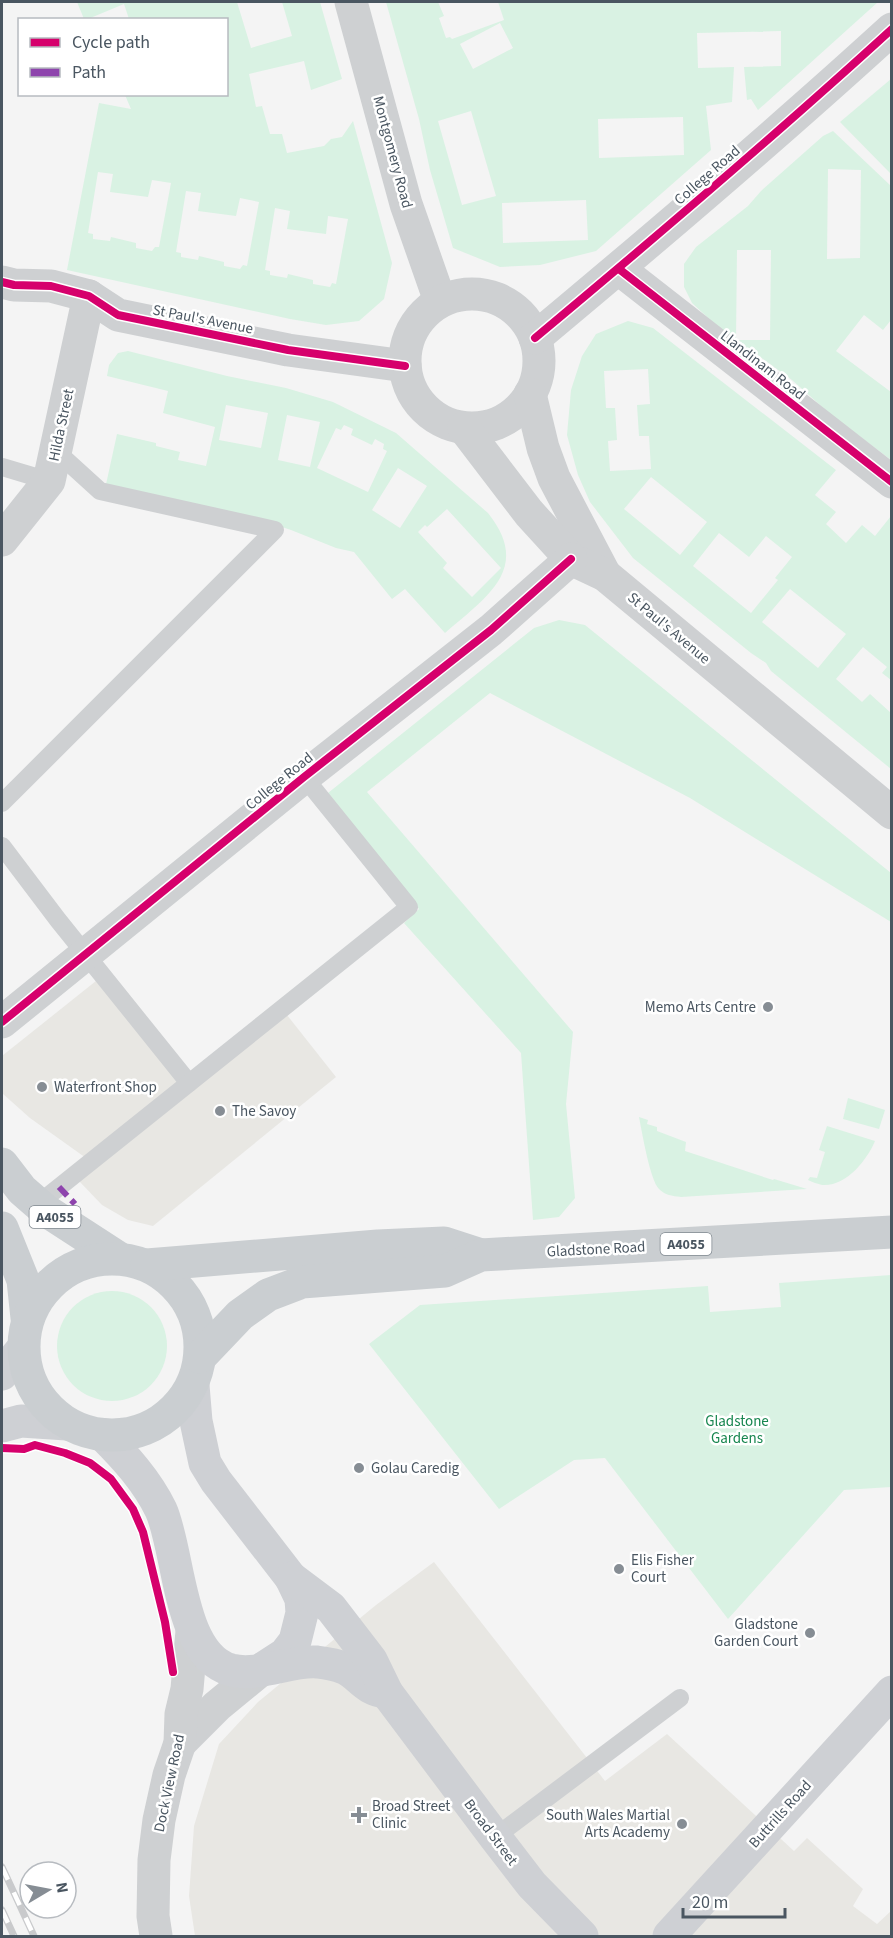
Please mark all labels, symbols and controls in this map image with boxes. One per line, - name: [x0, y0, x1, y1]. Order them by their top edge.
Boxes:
- legend: [18, 18, 228, 96]
- text: Cycle path: [72, 30, 150, 55]
- text: Path: [72, 60, 106, 85]
- street label: Montgomery Road: [367, 94, 418, 211]
- street label: College Road: [670, 141, 745, 210]
- street label: St Paul's Avenue: [151, 299, 255, 340]
- street label: Llandinam Road: [716, 326, 809, 405]
- street label: Hilda Street: [44, 387, 79, 463]
- street label: St Paul's Avenue: [623, 588, 715, 669]
- street label: College Road: [241, 748, 318, 815]
- place label: Memo Arts Centre: [645, 997, 756, 1018]
- marker: Memo Arts Centre: [761, 1000, 775, 1014]
- place label: Waterfront Shop: [54, 1077, 157, 1098]
- marker: Waterfront Shop: [35, 1080, 49, 1094]
- place label: The Savoy: [232, 1101, 296, 1122]
- marker: The Savoy: [213, 1104, 227, 1118]
- road number: A4055: [29, 1206, 80, 1228]
- road number: A4055: [660, 1233, 712, 1255]
- street label: Gladstone Road: [546, 1236, 646, 1263]
- park label: Gladstone Gardens: [705, 1411, 769, 1449]
- place label: Golau Caredig: [371, 1458, 460, 1479]
- marker: Golau Caredig: [352, 1461, 366, 1475]
- place label: Elis Fisher Court: [631, 1550, 695, 1588]
- marker: Elis Fisher Court: [612, 1562, 626, 1576]
- place label: Gladstone Garden Court: [714, 1614, 798, 1652]
- marker: Gladstone Garden Court: [803, 1626, 817, 1640]
- street label: Dock View Road: [149, 1732, 190, 1834]
- street label: Buttrills Road: [744, 1776, 817, 1853]
- street label: Broad Street: [459, 1795, 523, 1870]
- place label: Broad Street Clinic: [372, 1796, 450, 1834]
- place label: South Wales Martial Arts Academy: [546, 1805, 670, 1843]
- marker: Broad Street Clinic: [350, 1806, 368, 1824]
- marker: South Wales Martial Arts Academy: [675, 1817, 689, 1831]
- north arrow: [18, 1860, 78, 1920]
- text: N: [50, 1880, 74, 1895]
- scale bar: [683, 1881, 785, 1919]
- text: 20 m: [692, 1890, 728, 1915]

